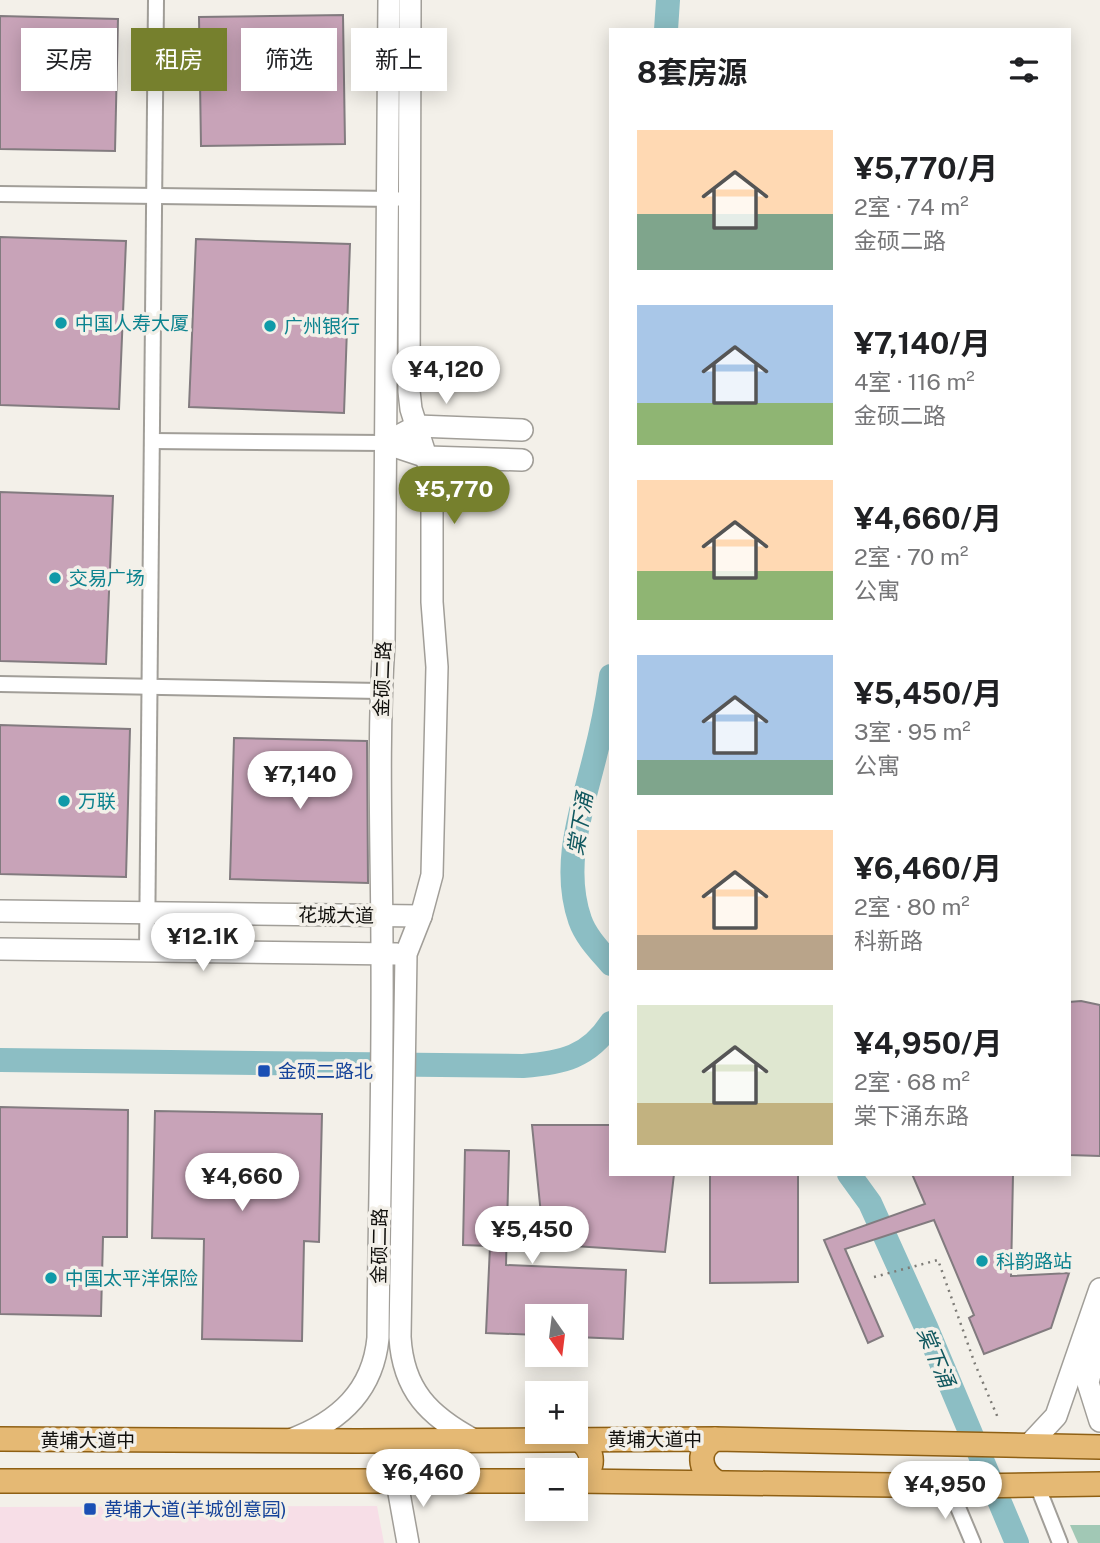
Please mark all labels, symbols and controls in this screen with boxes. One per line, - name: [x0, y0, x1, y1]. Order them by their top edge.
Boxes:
- chip: 买房: [21, 28, 117, 91]
- chip: 租房: [131, 28, 227, 91]
- chip: 筛选: [241, 28, 337, 91]
- chip: 新上: [351, 28, 447, 91]
- icon: filters: [1005, 51, 1043, 89]
- text: 8套房源: [637, 54, 747, 90]
- text: ¥5,770/月: [854, 150, 998, 186]
- icon: home: [693, 158, 777, 242]
- text: 2室 · 74 m²: [854, 193, 969, 220]
- text: 金硕二路: [854, 227, 946, 254]
- place label: 中国人寿大厦: [75, 312, 189, 334]
- marker: 中国人寿大厦: [53, 315, 69, 331]
- place label: 广州银行: [284, 315, 360, 337]
- marker: 广州银行: [262, 318, 278, 334]
- text: ¥7,140/月: [854, 325, 991, 361]
- icon: home: [693, 333, 777, 417]
- pin: ¥4,120: [389, 346, 503, 406]
- text: ¥4,120: [408, 355, 484, 382]
- text: 4室 · 116 m²: [854, 368, 975, 395]
- text: 金硕二路: [854, 402, 946, 429]
- pin: ¥5,770: [397, 466, 511, 526]
- text: ¥5,770: [415, 475, 493, 502]
- text: ¥4,660/月: [854, 500, 1002, 536]
- icon: home: [693, 508, 777, 592]
- text: 2室 · 70 m²: [854, 543, 968, 570]
- place label: 交易广场: [69, 567, 145, 589]
- marker: 交易广场: [47, 570, 63, 586]
- text: 公寓: [854, 577, 900, 604]
- street label: 金硕二路: [370, 641, 394, 717]
- text: ¥5,450/月: [854, 675, 1003, 711]
- icon: home: [693, 683, 777, 767]
- text: 3室 · 95 m²: [854, 718, 971, 745]
- pin: ¥7,140: [243, 752, 357, 811]
- text: 公寓: [854, 752, 900, 779]
- text: ¥7,140: [263, 760, 337, 787]
- water label: 棠下涌: [563, 789, 598, 857]
- place label: 万联: [78, 790, 116, 812]
- marker: 万联: [56, 793, 72, 809]
- text: ¥6,460/月: [854, 850, 1002, 886]
- icon: home: [693, 858, 777, 942]
- text: 2室 · 80 m²: [854, 893, 970, 920]
- street label: 花城大道: [298, 903, 374, 927]
- pin: ¥12.1K: [146, 914, 260, 973]
- text: ¥12.1K: [167, 922, 239, 949]
- text: 科新路: [854, 927, 923, 954]
- text: ¥4,950/月: [854, 1025, 1003, 1061]
- icon: home: [693, 1033, 777, 1117]
- place label: 金硕二路北: [278, 1060, 373, 1082]
- marker: 金硕二路北: [256, 1063, 272, 1079]
- text: 2室 · 68 m²: [854, 1068, 970, 1095]
- text: 棠下涌东路: [854, 1102, 969, 1129]
- pin: ¥4,660: [185, 1154, 299, 1213]
- text: ¥4,660: [201, 1162, 283, 1189]
- pin: ¥5,450: [475, 1206, 589, 1266]
- street label: 金硕二路: [367, 1208, 391, 1284]
- text: ¥5,450: [491, 1215, 573, 1242]
- place label: 科韵路站: [996, 1250, 1072, 1272]
- marker: 科韵路站: [974, 1253, 990, 1269]
- place label: 中国太平洋保险: [65, 1267, 198, 1289]
- marker: 中国太平洋保险: [43, 1270, 59, 1286]
- north arrow: [525, 1304, 588, 1367]
- map controls: [525, 1304, 588, 1521]
- water label: 棠下涌: [912, 1323, 961, 1393]
- button: +: [525, 1381, 588, 1444]
- street label: 黄埔大道中: [607, 1428, 703, 1450]
- street label: 黄埔大道中: [40, 1429, 136, 1451]
- pin: ¥6,460: [366, 1450, 480, 1509]
- text: ¥6,460: [382, 1458, 464, 1485]
- button: −: [525, 1458, 588, 1521]
- pin: ¥4,950: [888, 1462, 1002, 1521]
- text: ¥4,950: [904, 1470, 986, 1497]
- place label: 黄埔大道(羊城创意园): [104, 1498, 287, 1520]
- marker: 黄埔大道(羊城创意园): [82, 1501, 98, 1517]

